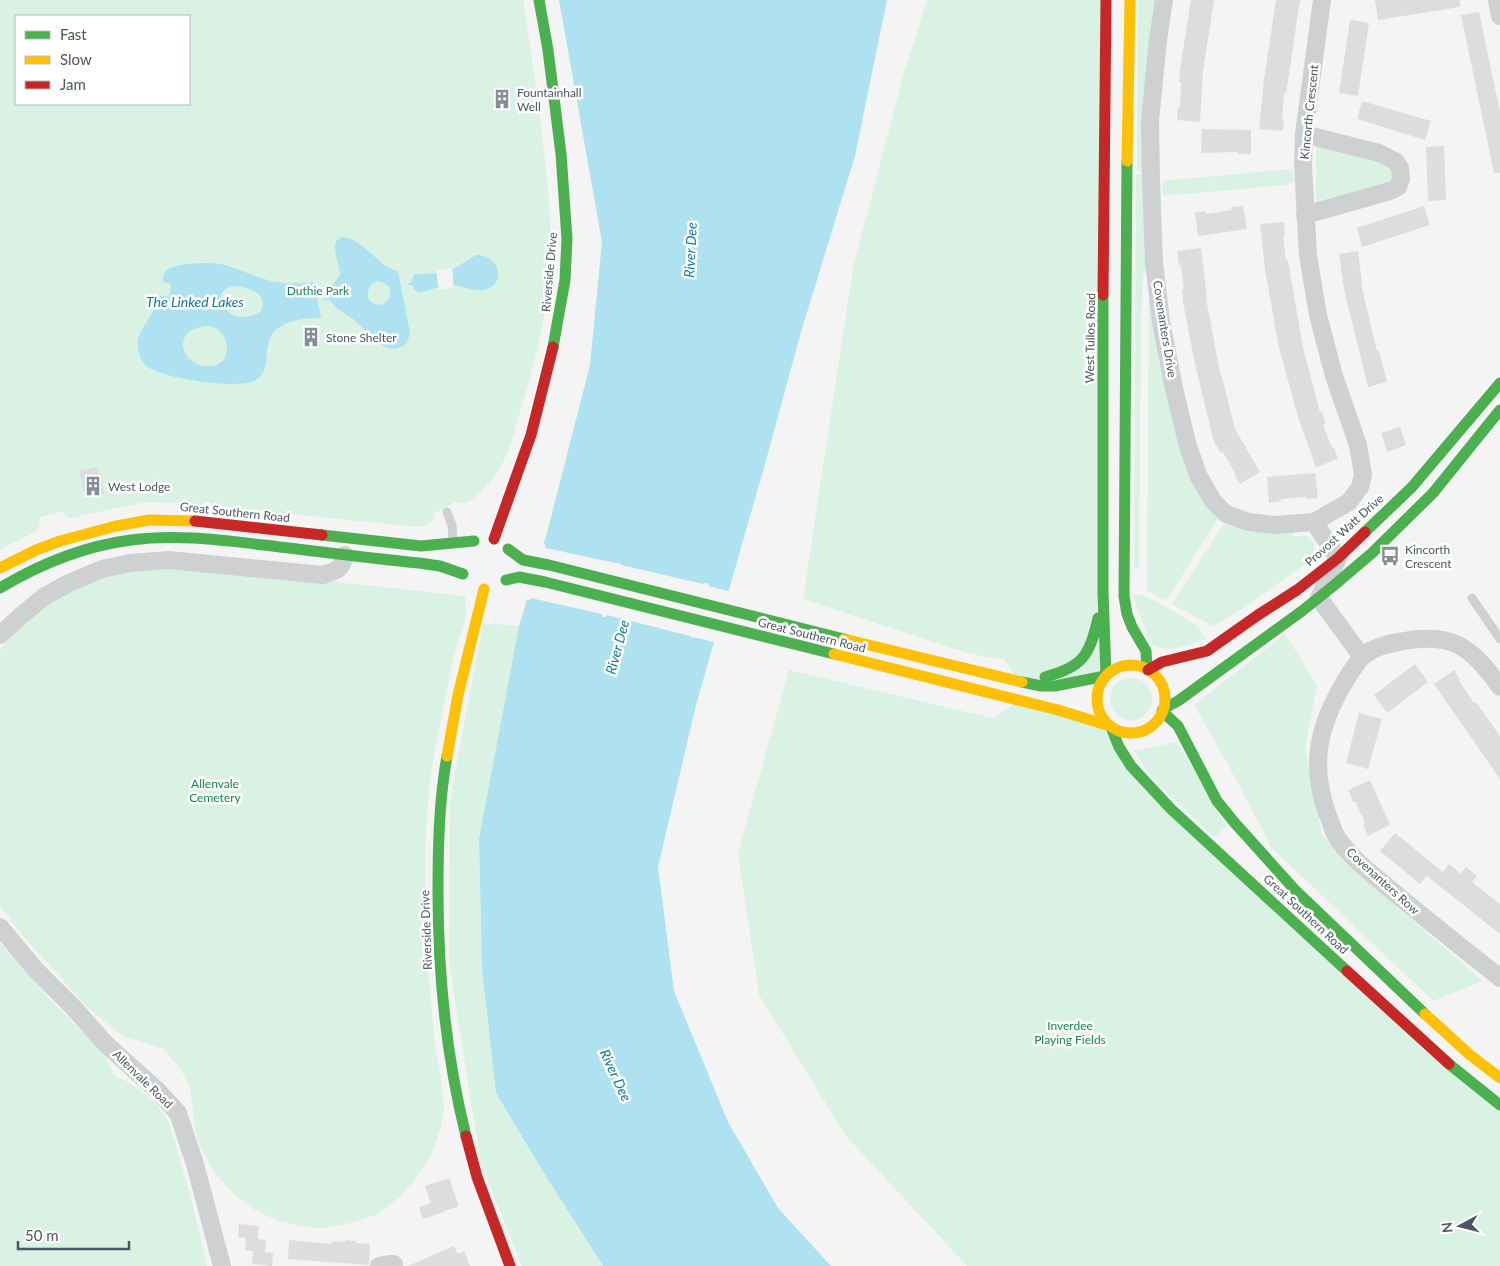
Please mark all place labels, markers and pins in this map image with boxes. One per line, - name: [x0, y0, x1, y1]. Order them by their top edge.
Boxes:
- place label: Fountainhall Well: [517, 85, 582, 114]
- building icon: Fountainhall Well: [491, 88, 513, 110]
- building icon: Stone Shelter: [300, 326, 322, 348]
- place label: Stone Shelter: [326, 330, 397, 345]
- building icon: West Lodge: [82, 475, 104, 497]
- place label: West Lodge: [108, 479, 170, 494]
- place label: Kincorth Crescent: [1405, 542, 1452, 571]
- bus stop icon: Kincorth Crescent: [1379, 545, 1401, 567]

